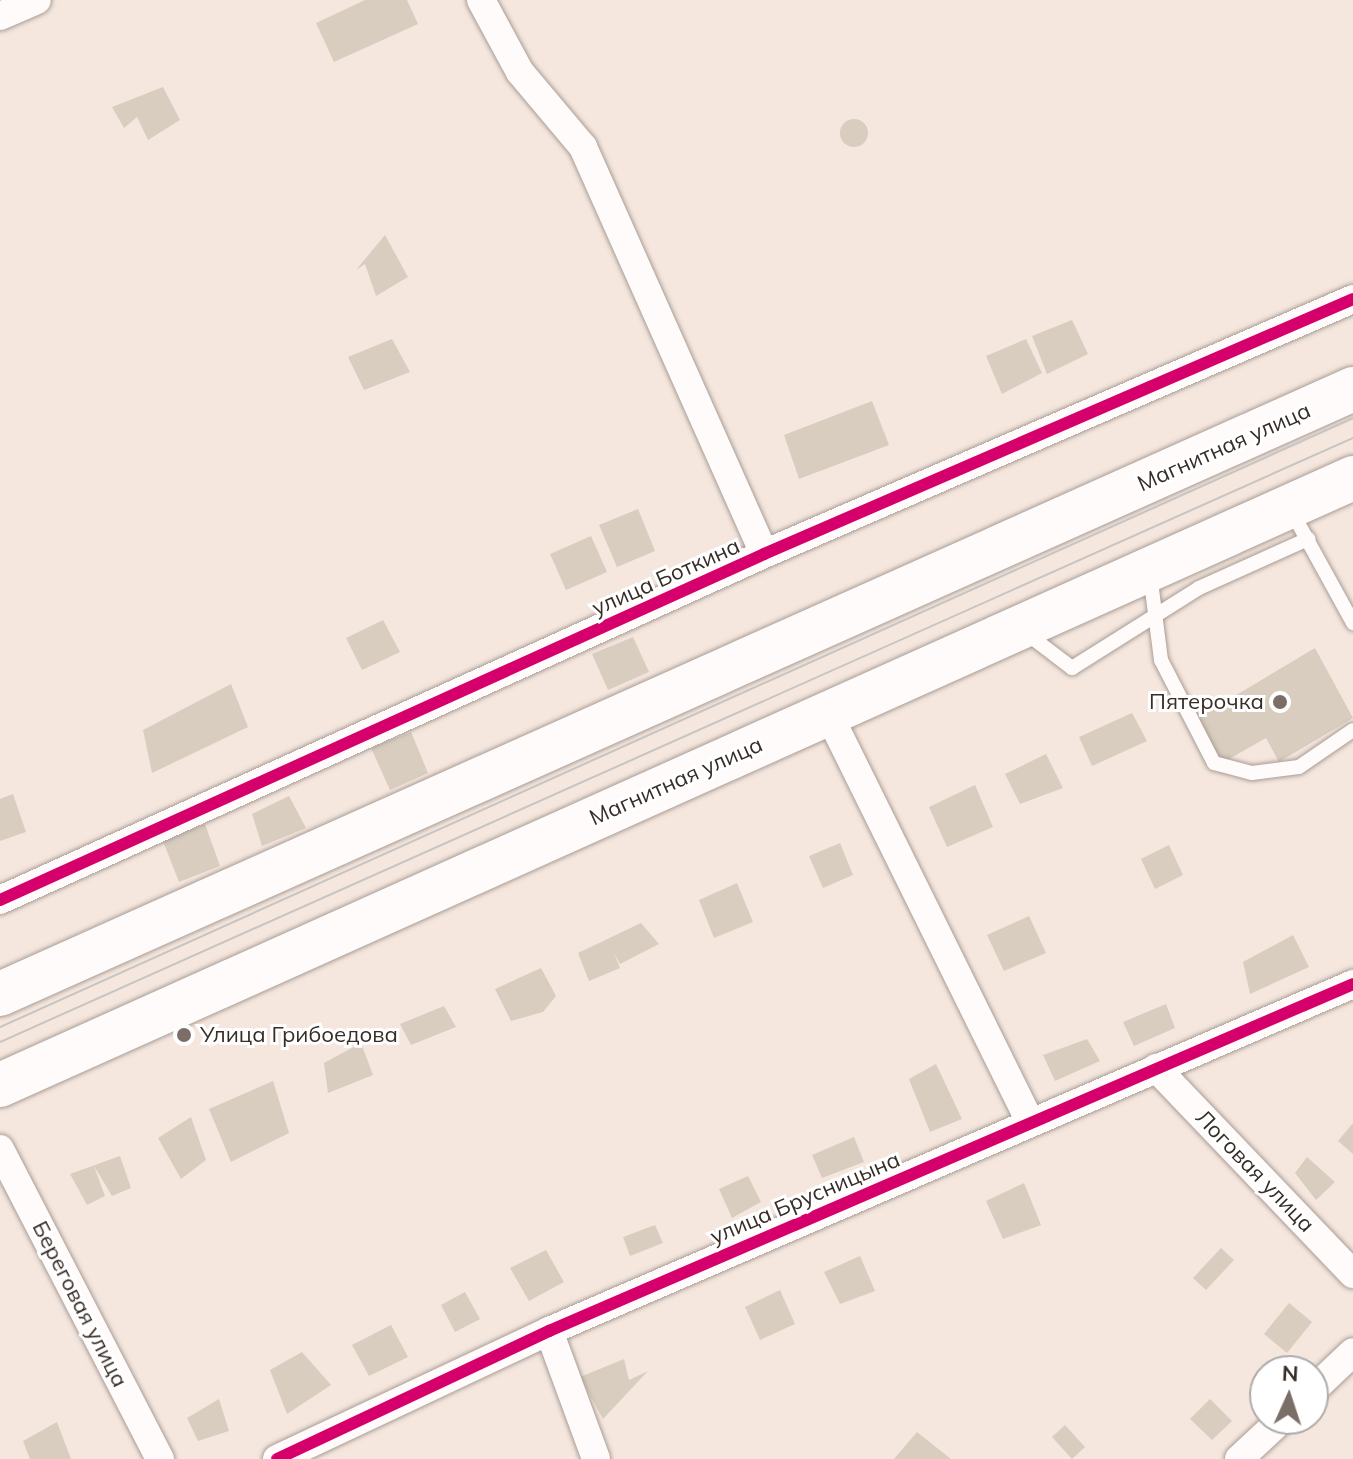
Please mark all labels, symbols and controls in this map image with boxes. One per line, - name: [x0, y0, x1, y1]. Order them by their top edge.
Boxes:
- street label: Магнитная улица: [1133, 397, 1315, 497]
- street label: улица Боткина: [588, 533, 744, 621]
- place label: Пятерочка: [1149, 689, 1264, 715]
- marker: Пятерочка: [1271, 693, 1289, 711]
- street label: Магнитная улица: [585, 731, 767, 831]
- place label: Улица Грибоедова: [200, 1022, 398, 1048]
- marker: Улица Грибоедова: [175, 1026, 193, 1044]
- street label: Логовая улица: [1190, 1104, 1320, 1238]
- street label: улица Брусницына: [706, 1146, 904, 1250]
- street label: Береговая улица: [27, 1217, 133, 1391]
- north arrow: [1249, 1355, 1329, 1435]
- text: N: [1281, 1359, 1299, 1387]

